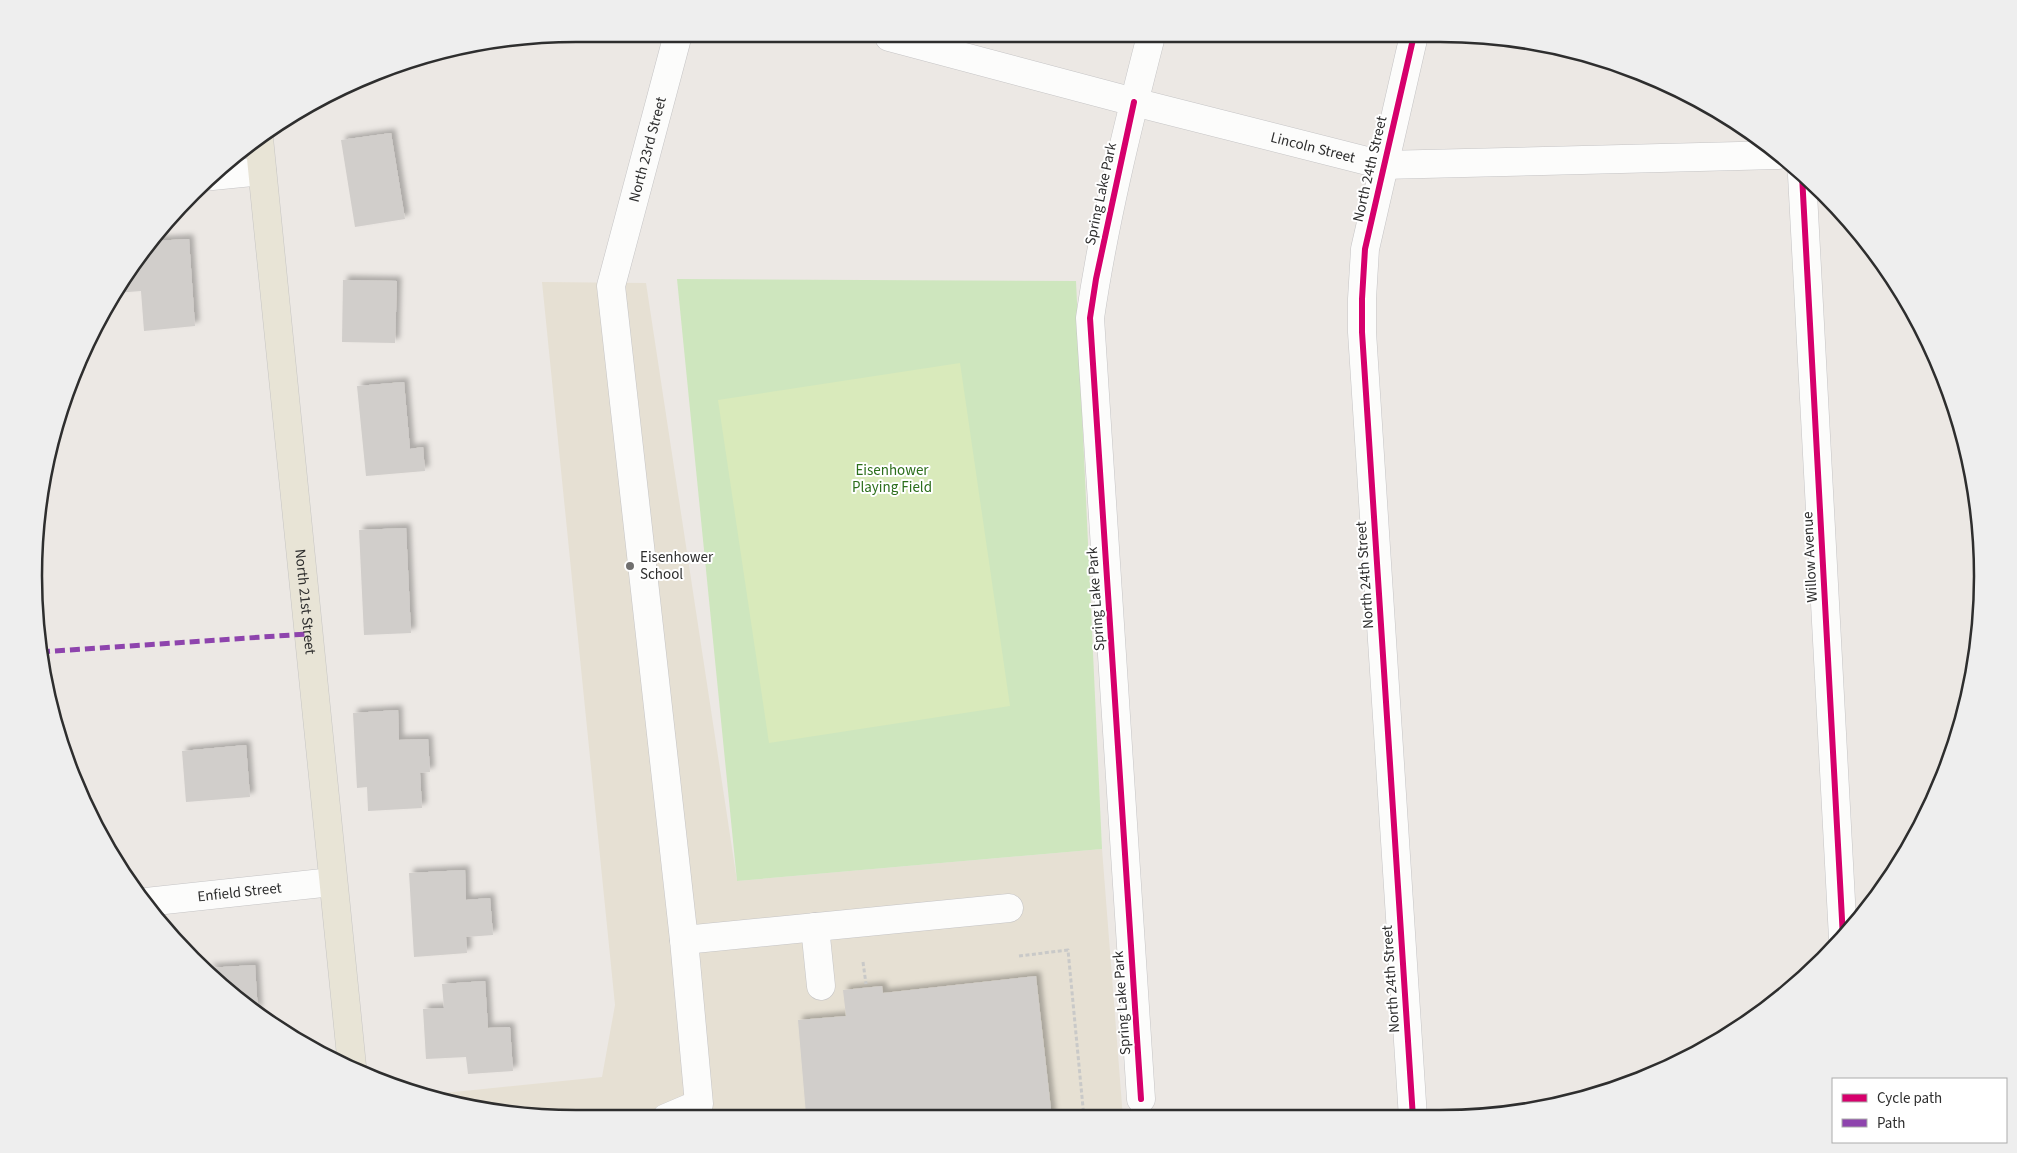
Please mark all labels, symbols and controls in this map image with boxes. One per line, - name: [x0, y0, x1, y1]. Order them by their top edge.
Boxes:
- street label: North 23rd Street: [623, 94, 671, 204]
- street label: North 24th Street: [1348, 114, 1392, 224]
- street label: Lincoln Street: [1268, 126, 1357, 168]
- street label: Spring Lake Park: [1080, 140, 1122, 247]
- park label: Eisenhower Playing Field: [852, 460, 932, 498]
- street label: Willow Avenue: [1797, 511, 1823, 603]
- street label: North 24th Street: [1351, 520, 1379, 630]
- street label: Spring Lake Park: [1082, 546, 1110, 652]
- place label: Eisenhower School: [640, 547, 714, 585]
- street label: North 21st Street: [290, 548, 321, 655]
- marker: Eisenhower School: [624, 560, 636, 572]
- street label: Enfield Street: [196, 877, 283, 907]
- street label: North 24th Street: [1377, 924, 1405, 1034]
- street label: Spring Lake Park: [1108, 950, 1136, 1056]
- legend: [1832, 1078, 2007, 1143]
- text: Cycle path: [1877, 1088, 1942, 1109]
- text: Path: [1877, 1113, 1905, 1134]

